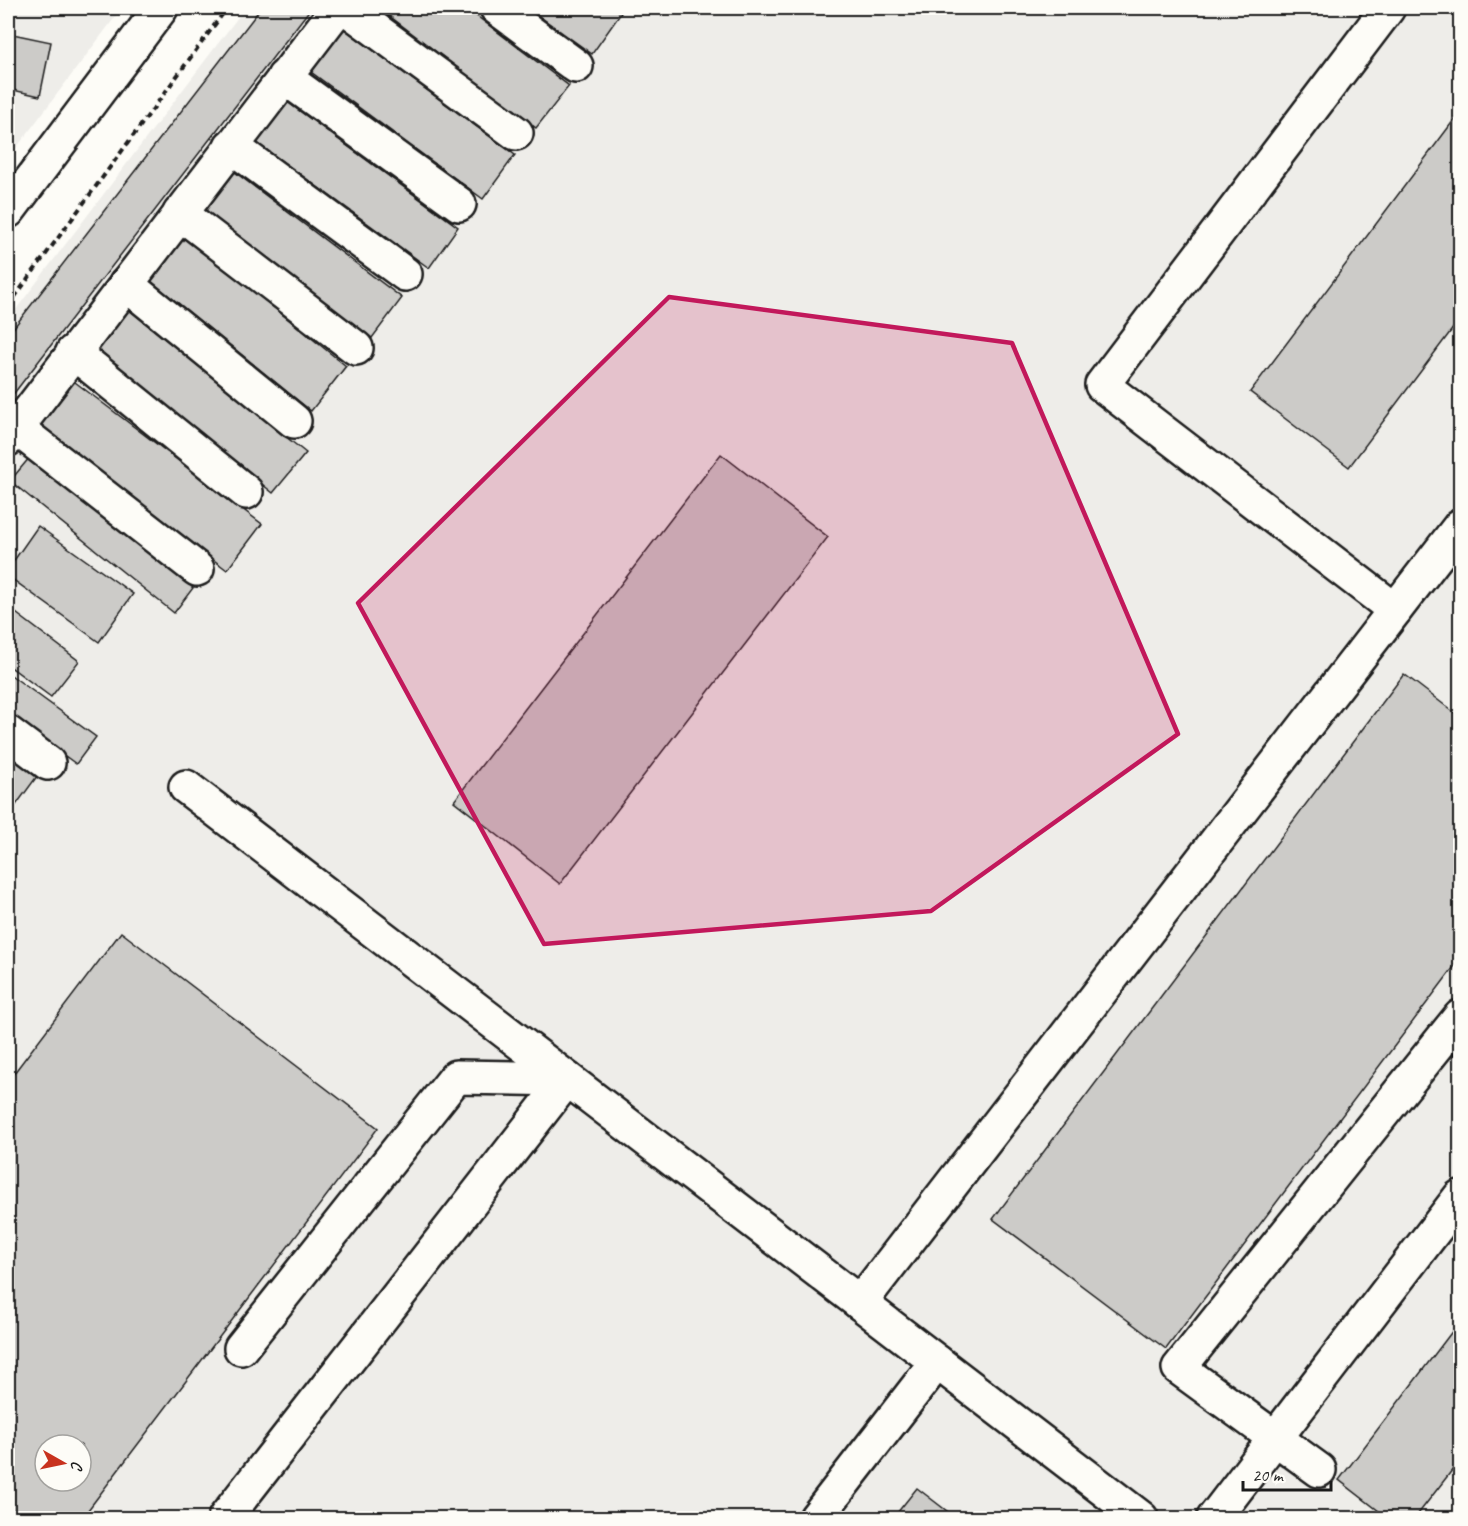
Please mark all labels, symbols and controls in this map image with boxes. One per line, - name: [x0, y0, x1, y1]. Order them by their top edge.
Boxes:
- north arrow: [33, 1433, 93, 1493]
- scale bar: [1243, 1454, 1332, 1492]
- text: С: [66, 1460, 87, 1473]
- text: 20 m: [1252, 1464, 1285, 1486]

